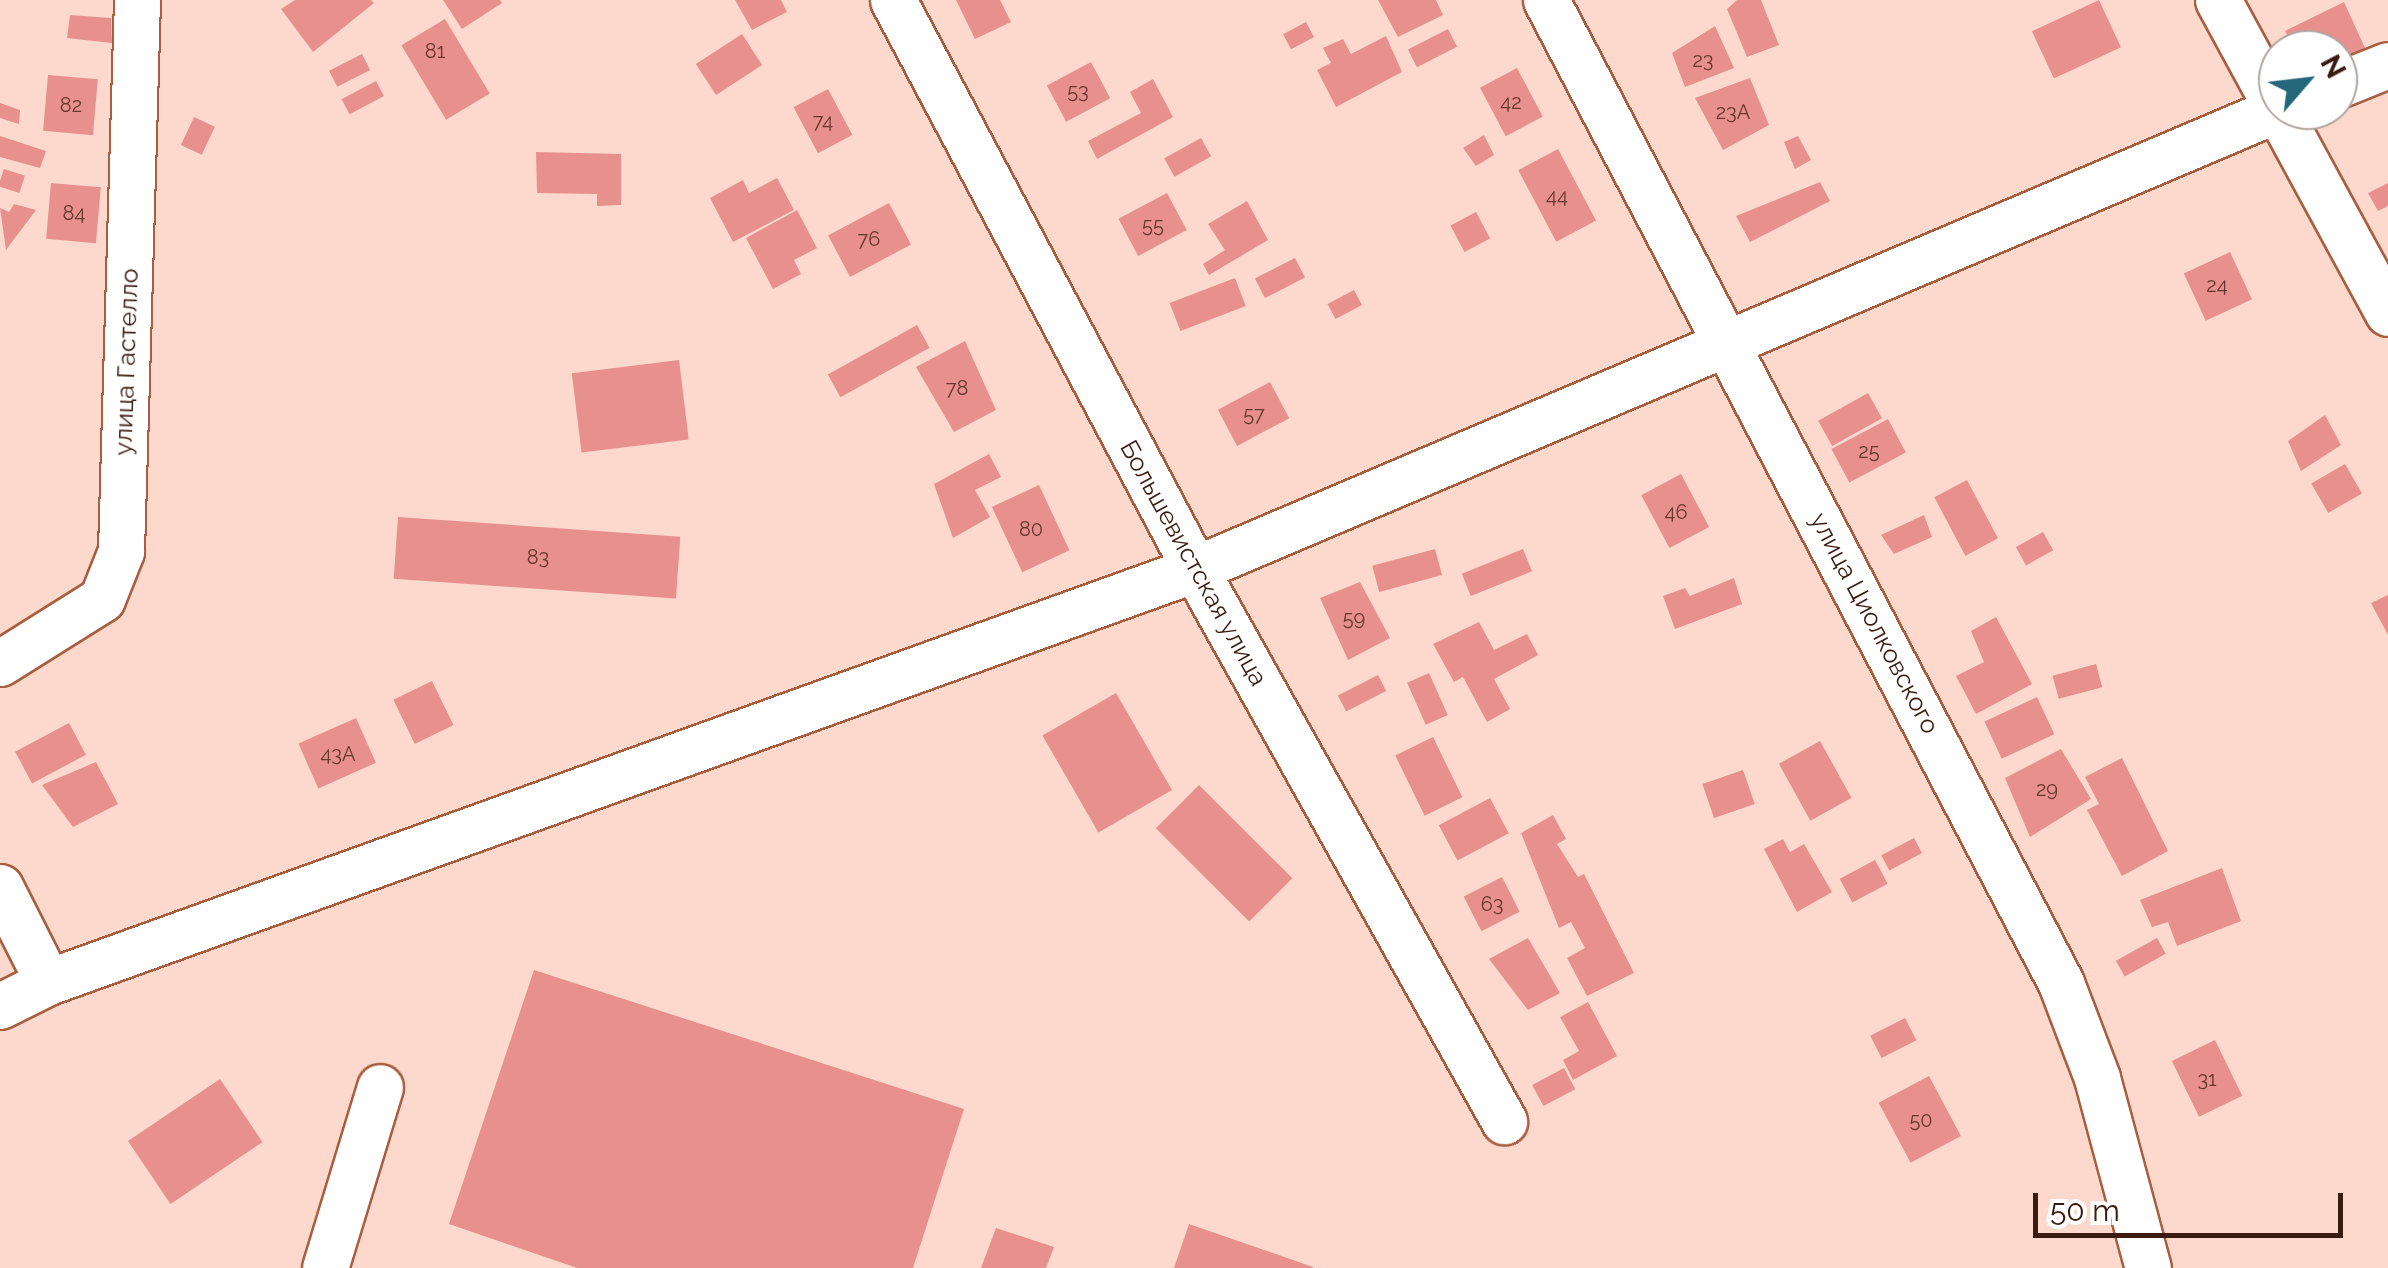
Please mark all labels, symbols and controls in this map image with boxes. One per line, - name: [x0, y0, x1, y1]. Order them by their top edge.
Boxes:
- north arrow: [2258, 30, 2358, 130]
- house number: 81: [425, 39, 445, 63]
- house number: 23: [1692, 48, 1714, 72]
- text: N: [2314, 49, 2353, 84]
- house number: 53: [1067, 79, 1089, 103]
- house number: 42: [1500, 90, 1522, 114]
- house number: 82: [60, 93, 82, 117]
- house number: 23А: [1716, 100, 1750, 124]
- house number: 74: [813, 109, 833, 133]
- house number: 44: [1546, 184, 1568, 208]
- house number: 84: [63, 201, 85, 225]
- house number: 55: [1142, 213, 1164, 237]
- house number: 76: [858, 227, 880, 251]
- street label: улица Гастелло: [108, 268, 144, 456]
- house number: 24: [2206, 273, 2228, 297]
- house number: 78: [946, 376, 968, 400]
- house number: 57: [1243, 402, 1265, 426]
- street label: Большевистская улица: [1114, 435, 1274, 691]
- house number: 25: [1858, 439, 1880, 463]
- house number: 46: [1665, 500, 1687, 524]
- street label: улица Циолковского: [1804, 507, 1946, 739]
- house number: 80: [1019, 517, 1043, 541]
- house number: 83: [527, 545, 549, 569]
- house number: 59: [1343, 606, 1365, 630]
- house number: 43А: [320, 742, 356, 766]
- house number: 29: [2036, 777, 2058, 801]
- house number: 63: [1481, 892, 1503, 916]
- house number: 31: [2197, 1067, 2217, 1091]
- house number: 50: [1909, 1108, 1933, 1132]
- scale bar: [2038, 1173, 2348, 1235]
- text: 50 m: [2050, 1193, 2120, 1228]

